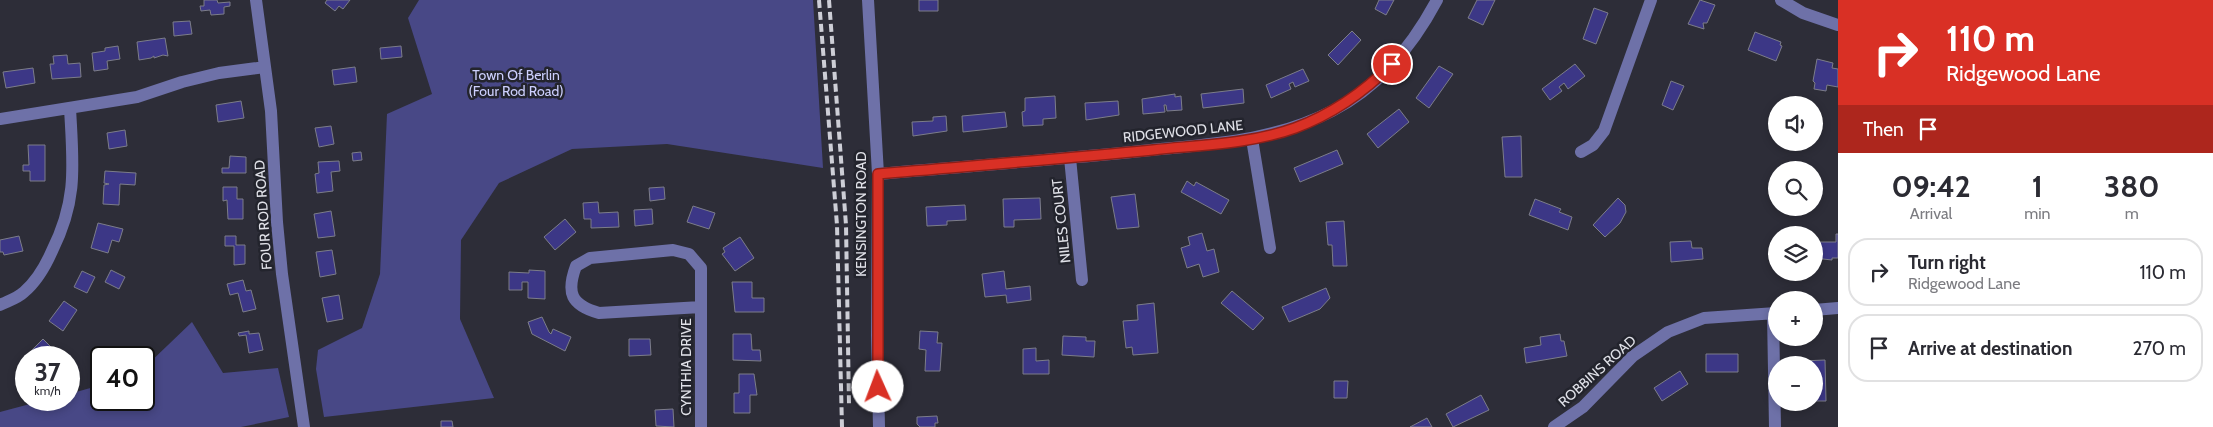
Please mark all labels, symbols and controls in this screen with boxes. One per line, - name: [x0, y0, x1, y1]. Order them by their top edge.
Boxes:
- text: 110 m: [1946, 17, 2035, 60]
- icon: right: [1863, 20, 1928, 85]
- pin: [1371, 43, 1413, 85]
- icon: arrive: [1378, 50, 1406, 78]
- text: Ridgewood Lane: [1946, 60, 2101, 87]
- park label: Town Of Berlin (Four Rod Road): [468, 66, 564, 100]
- map controls: [1768, 96, 1823, 411]
- button: sound: [1768, 96, 1823, 151]
- icon: arrive: [1914, 115, 1942, 143]
- street label: RIDGEWOOD LANE: [1122, 116, 1244, 146]
- text: Then: [1863, 118, 1904, 141]
- street label: KENSINGTON ROAD: [852, 151, 870, 277]
- street label: FOUR ROD ROAD: [250, 159, 276, 271]
- button: search: [1768, 161, 1823, 216]
- text: 09:42: [1891, 168, 1971, 205]
- text: 1: [2032, 168, 2043, 205]
- text: 380: [2104, 168, 2160, 205]
- street label: NILES COURT: [1048, 177, 1074, 264]
- text: Arrival: [1910, 204, 1952, 223]
- text: min: [2024, 204, 2051, 223]
- text: m: [2125, 204, 2139, 223]
- button: layers: [1768, 226, 1823, 281]
- text: Turn right: [1908, 251, 1986, 274]
- icon: right: [1865, 258, 1893, 286]
- text: 110 m: [2139, 261, 2186, 284]
- text: Ridgewood Lane: [1908, 274, 2020, 293]
- button: +: [1768, 291, 1823, 346]
- street label: CYNTHIA DRIVE: [677, 318, 695, 416]
- street label: ROBBINS ROAD: [1554, 331, 1640, 411]
- icon: arrive: [1865, 334, 1893, 362]
- text: Arrive at destination: [1908, 337, 2072, 360]
- text: 270 m: [2132, 337, 2186, 360]
- speed limit sign: 40: [90, 346, 155, 411]
- button: −: [1768, 356, 1823, 411]
- text: 37: [34, 357, 61, 387]
- position arrow: [851, 360, 903, 412]
- text: km/h: [34, 383, 61, 398]

